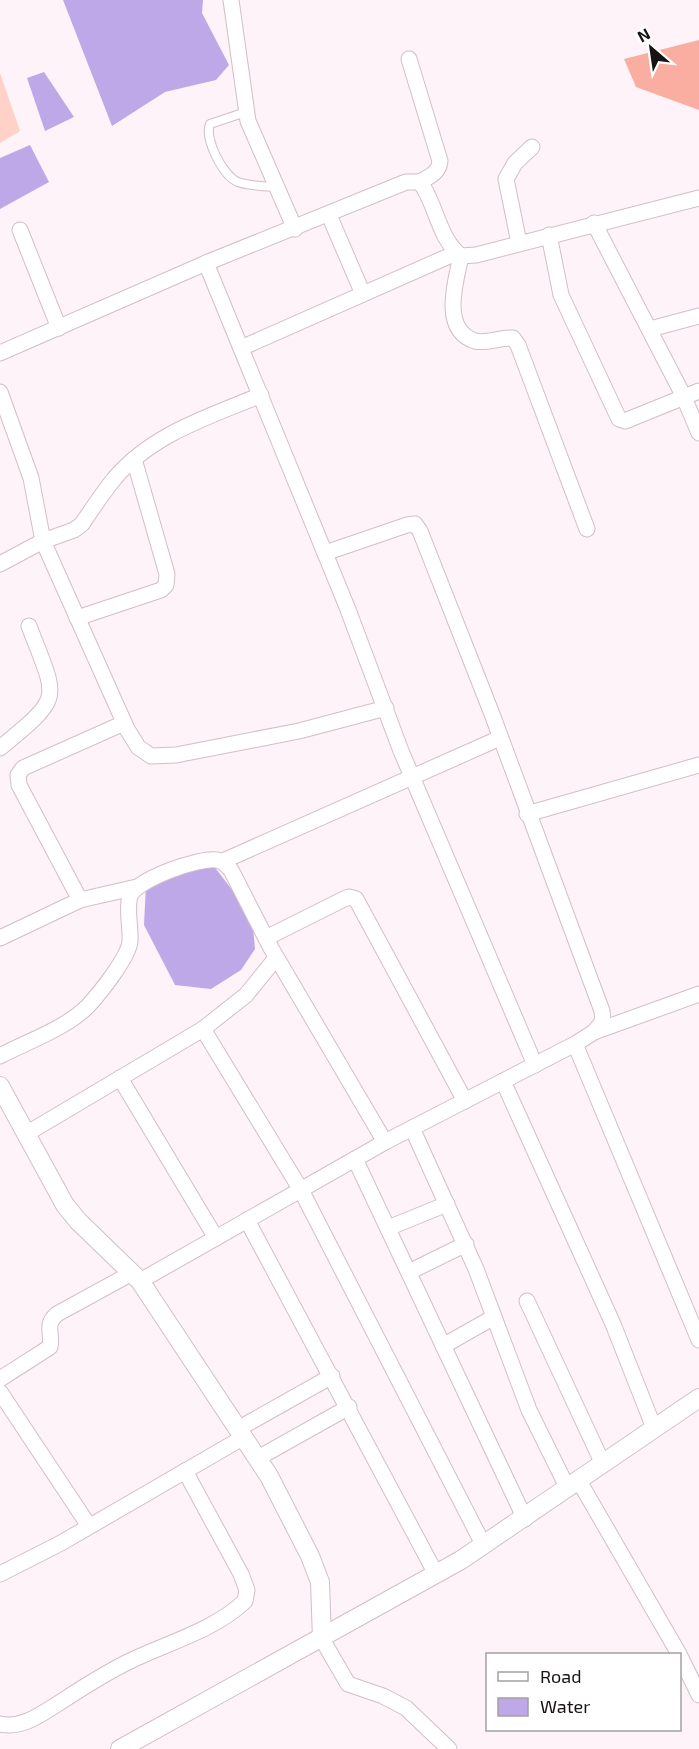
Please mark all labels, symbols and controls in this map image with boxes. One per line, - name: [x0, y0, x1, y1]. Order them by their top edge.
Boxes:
- north arrow: [621, 18, 681, 78]
- text: N: [634, 23, 653, 46]
- legend: [486, 1653, 681, 1731]
- text: Road: [540, 1665, 581, 1687]
- text: Water: [540, 1695, 590, 1717]

